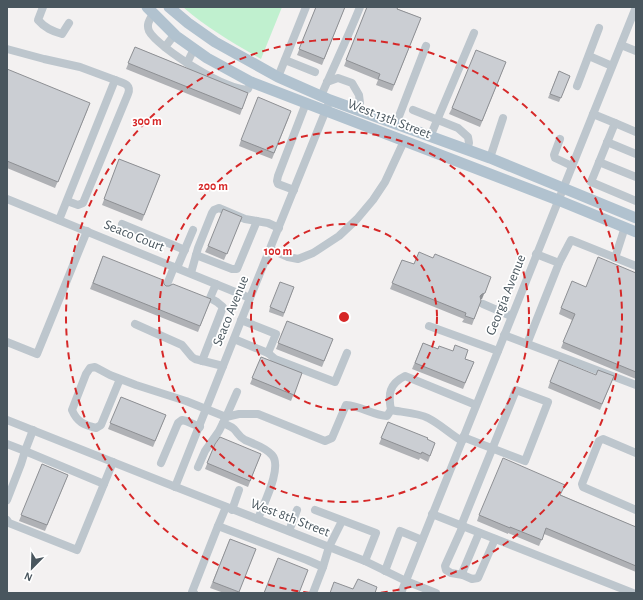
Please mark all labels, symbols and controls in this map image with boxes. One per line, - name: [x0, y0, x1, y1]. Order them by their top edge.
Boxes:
- street label: West 13th Street: [345, 97, 433, 141]
- text: 300 m: [132, 115, 162, 127]
- text: 200 m: [198, 180, 228, 192]
- street label: Seaco Court: [102, 218, 167, 255]
- text: 100 m: [264, 245, 292, 257]
- street label: Georgia Avenue: [483, 253, 529, 337]
- street label: Seaco Avenue: [211, 274, 251, 348]
- centre of rings: [337, 310, 351, 324]
- street label: West 8th Street: [248, 496, 332, 540]
- north arrow: [12, 548, 52, 588]
- text: N: [23, 570, 34, 583]

